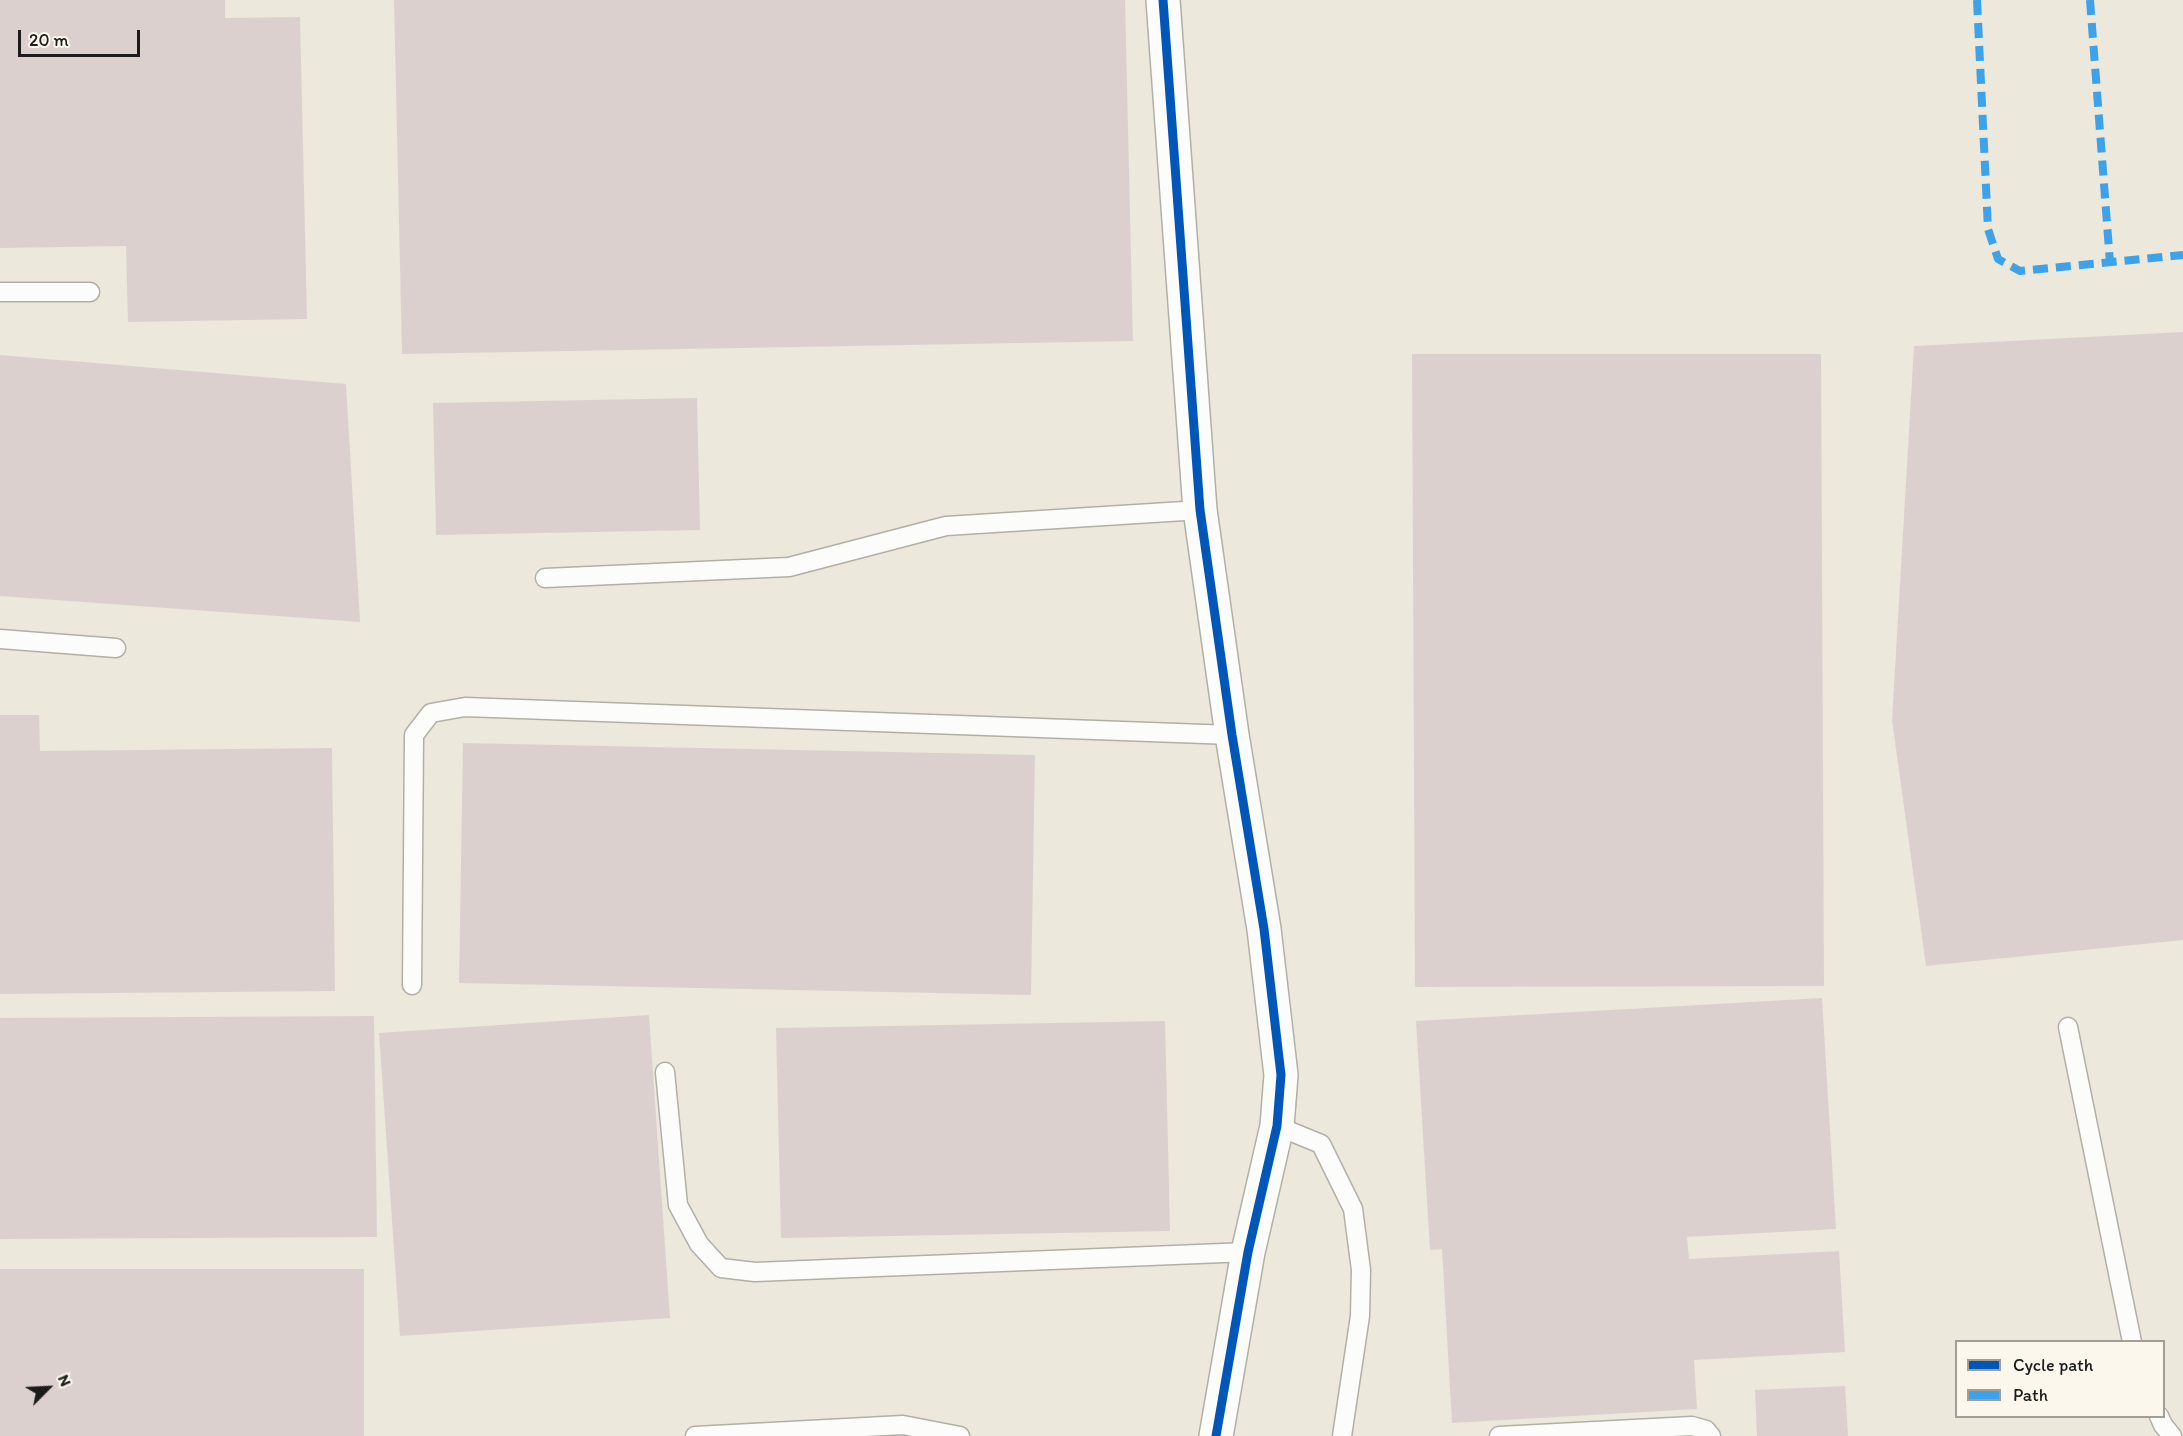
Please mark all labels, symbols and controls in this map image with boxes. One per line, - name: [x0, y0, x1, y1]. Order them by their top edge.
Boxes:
- scale bar: [21, 18, 142, 56]
- text: 20 m: [29, 29, 69, 51]
- legend: [1955, 1340, 2165, 1418]
- text: Cycle path: [2013, 1354, 2093, 1376]
- north arrow: [18, 1358, 78, 1418]
- text: N: [54, 1372, 76, 1389]
- text: Path: [2013, 1384, 2048, 1406]

